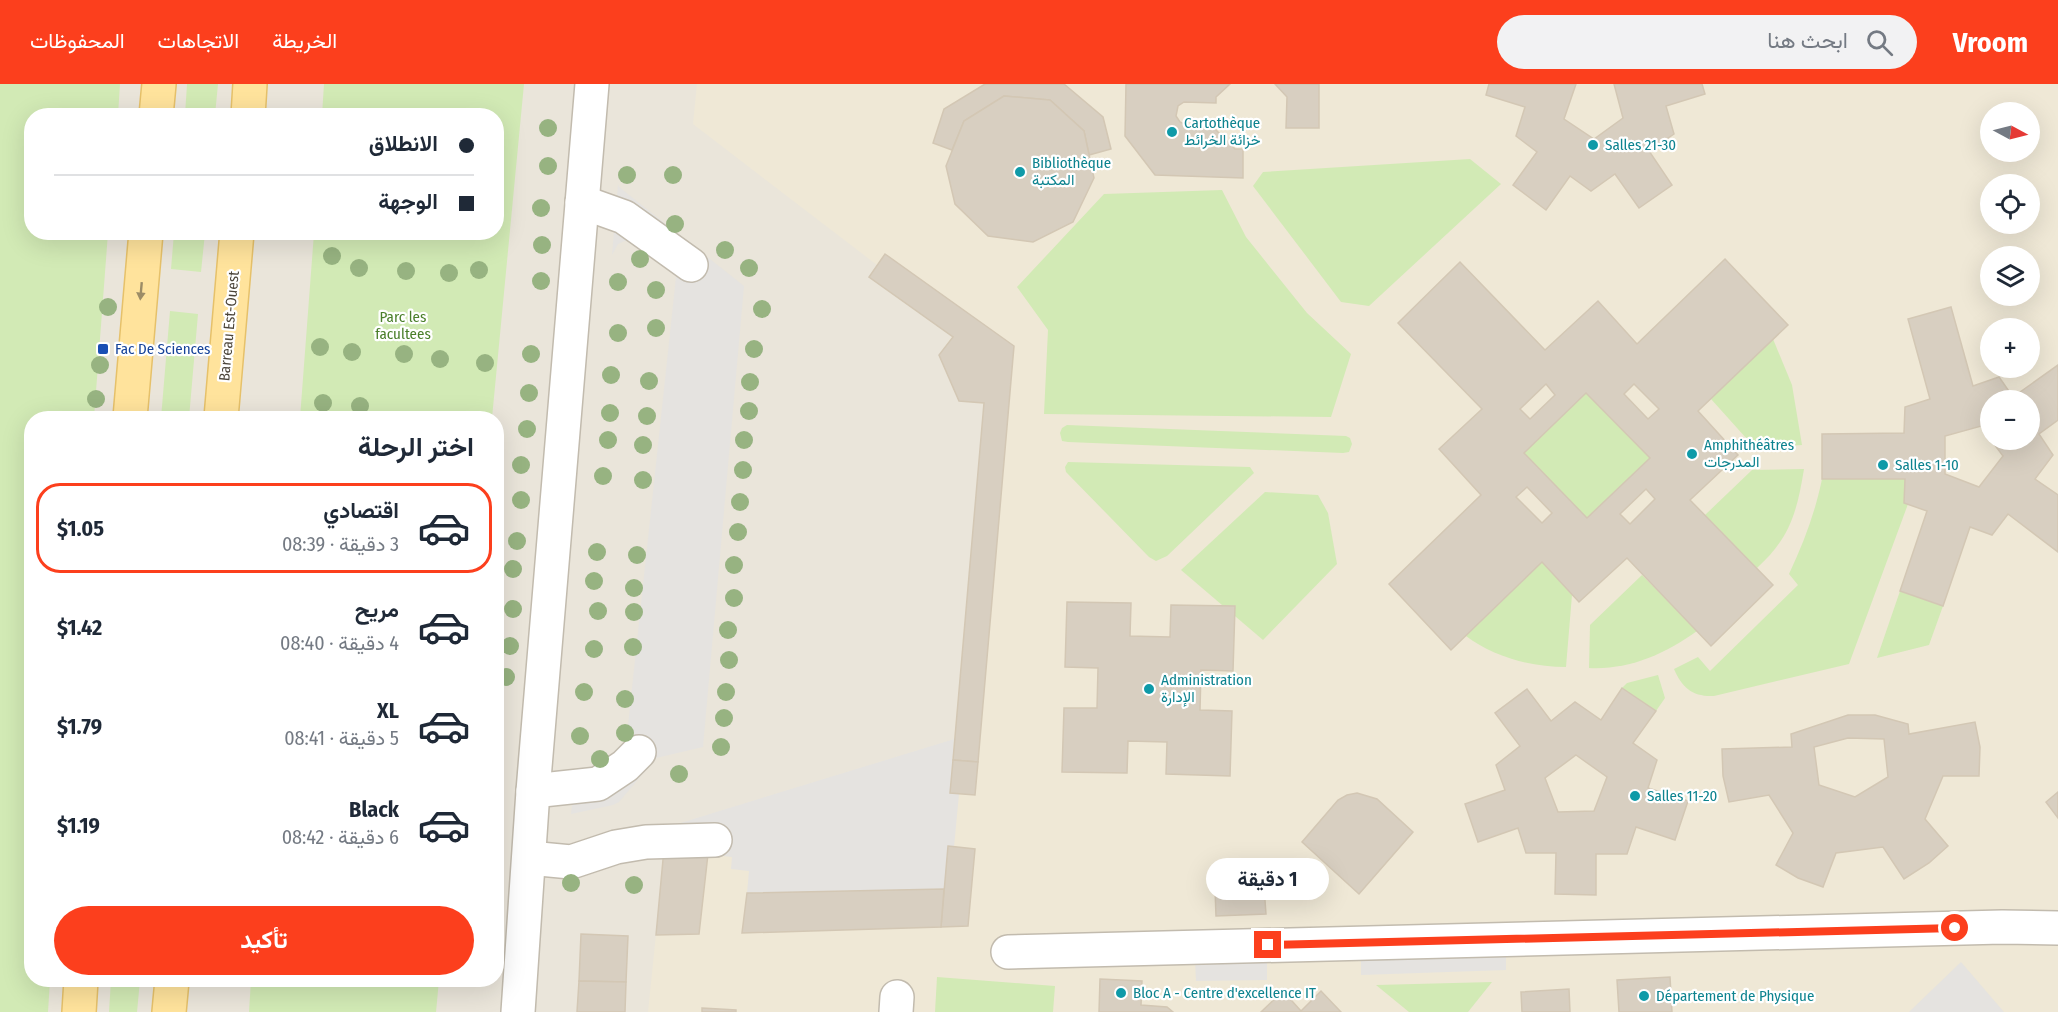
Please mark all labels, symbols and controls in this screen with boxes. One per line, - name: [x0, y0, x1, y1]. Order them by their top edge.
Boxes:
- search box: [1497, 15, 1917, 69]
- icon: search: [1863, 26, 1896, 59]
- text: Vroom: [1953, 26, 2028, 59]
- text: ابحث هنا: [1767, 27, 1848, 54]
- text: المحفوظات: [30, 28, 125, 54]
- text: الاتجاهات: [158, 28, 239, 54]
- text: الخريطة: [272, 28, 337, 54]
- north arrow: [1980, 102, 2040, 162]
- map controls: [1980, 102, 2040, 450]
- place label: Cartothèque خزائة الخرائط: [1184, 114, 1261, 149]
- marker: Cartothèque خزائة الخرائط: [1165, 125, 1179, 139]
- text: الانطلاق: [369, 130, 438, 157]
- place label: Salles 21-30: [1605, 136, 1676, 154]
- marker: Salles 21-30: [1586, 138, 1600, 152]
- place label: Bibliothèque المكتبة: [1032, 154, 1111, 189]
- marker: Bibliothèque المكتبة: [1013, 165, 1027, 179]
- button: locate: [1980, 174, 2040, 234]
- text: الوجهة: [378, 188, 438, 215]
- button: layers: [1980, 246, 2040, 306]
- street label: Barreau Est-Ouest: [215, 270, 243, 382]
- one-way arrow: [136, 281, 146, 300]
- park label: Parc les facultees: [375, 308, 431, 343]
- button: +: [1980, 318, 2040, 378]
- place label: Fac De Sciences: [115, 340, 211, 358]
- marker: Fac De Sciences: [96, 342, 110, 356]
- button: −: [1980, 390, 2040, 450]
- text: اختر الرحلة: [358, 431, 474, 463]
- place label: Amphithéâtres المدرجات: [1704, 436, 1794, 471]
- marker: Amphithéâtres المدرجات: [1685, 447, 1699, 461]
- place label: Salles 1-10: [1895, 456, 1959, 474]
- marker: Salles 1-10: [1876, 458, 1890, 472]
- text: اقتصادي: [323, 497, 399, 524]
- icon: car: [417, 501, 471, 555]
- text: $1.05: [57, 515, 104, 542]
- text: 3 دقيقة · 08:39: [282, 532, 399, 556]
- text: مريح: [355, 596, 399, 623]
- icon: car: [417, 600, 471, 654]
- text: $1.42: [57, 614, 102, 641]
- text: 4 دقيقة · 08:40: [280, 631, 399, 655]
- place label: Administration الإدارة: [1161, 671, 1252, 707]
- marker: Administration الإدارة: [1142, 682, 1156, 696]
- text: XL: [377, 697, 399, 724]
- icon: car: [417, 699, 471, 753]
- text: $1.79: [57, 713, 102, 740]
- text: 5 دقيقة · 08:41: [284, 726, 399, 750]
- place label: Salles 11-20: [1647, 787, 1717, 805]
- marker: Salles 11-20: [1628, 789, 1642, 803]
- text: Black: [349, 796, 399, 823]
- icon: car: [417, 798, 471, 852]
- text: $1.19: [57, 812, 100, 839]
- text: 6 دقيقة · 08:42: [282, 825, 399, 849]
- callout: 1 دقيقة: [1206, 858, 1330, 900]
- text: 1 دقيقة: [1238, 867, 1297, 891]
- button: تأكيد: [54, 906, 474, 975]
- route start: [1941, 914, 1968, 941]
- route end: [1254, 931, 1281, 958]
- place label: Bloc A - Centre d'excellence IT: [1133, 984, 1316, 1002]
- marker: Bloc A - Centre d'excellence IT: [1114, 986, 1128, 1000]
- place label: Département de Physique: [1656, 987, 1814, 1005]
- marker: Département de Physique: [1637, 989, 1651, 1003]

